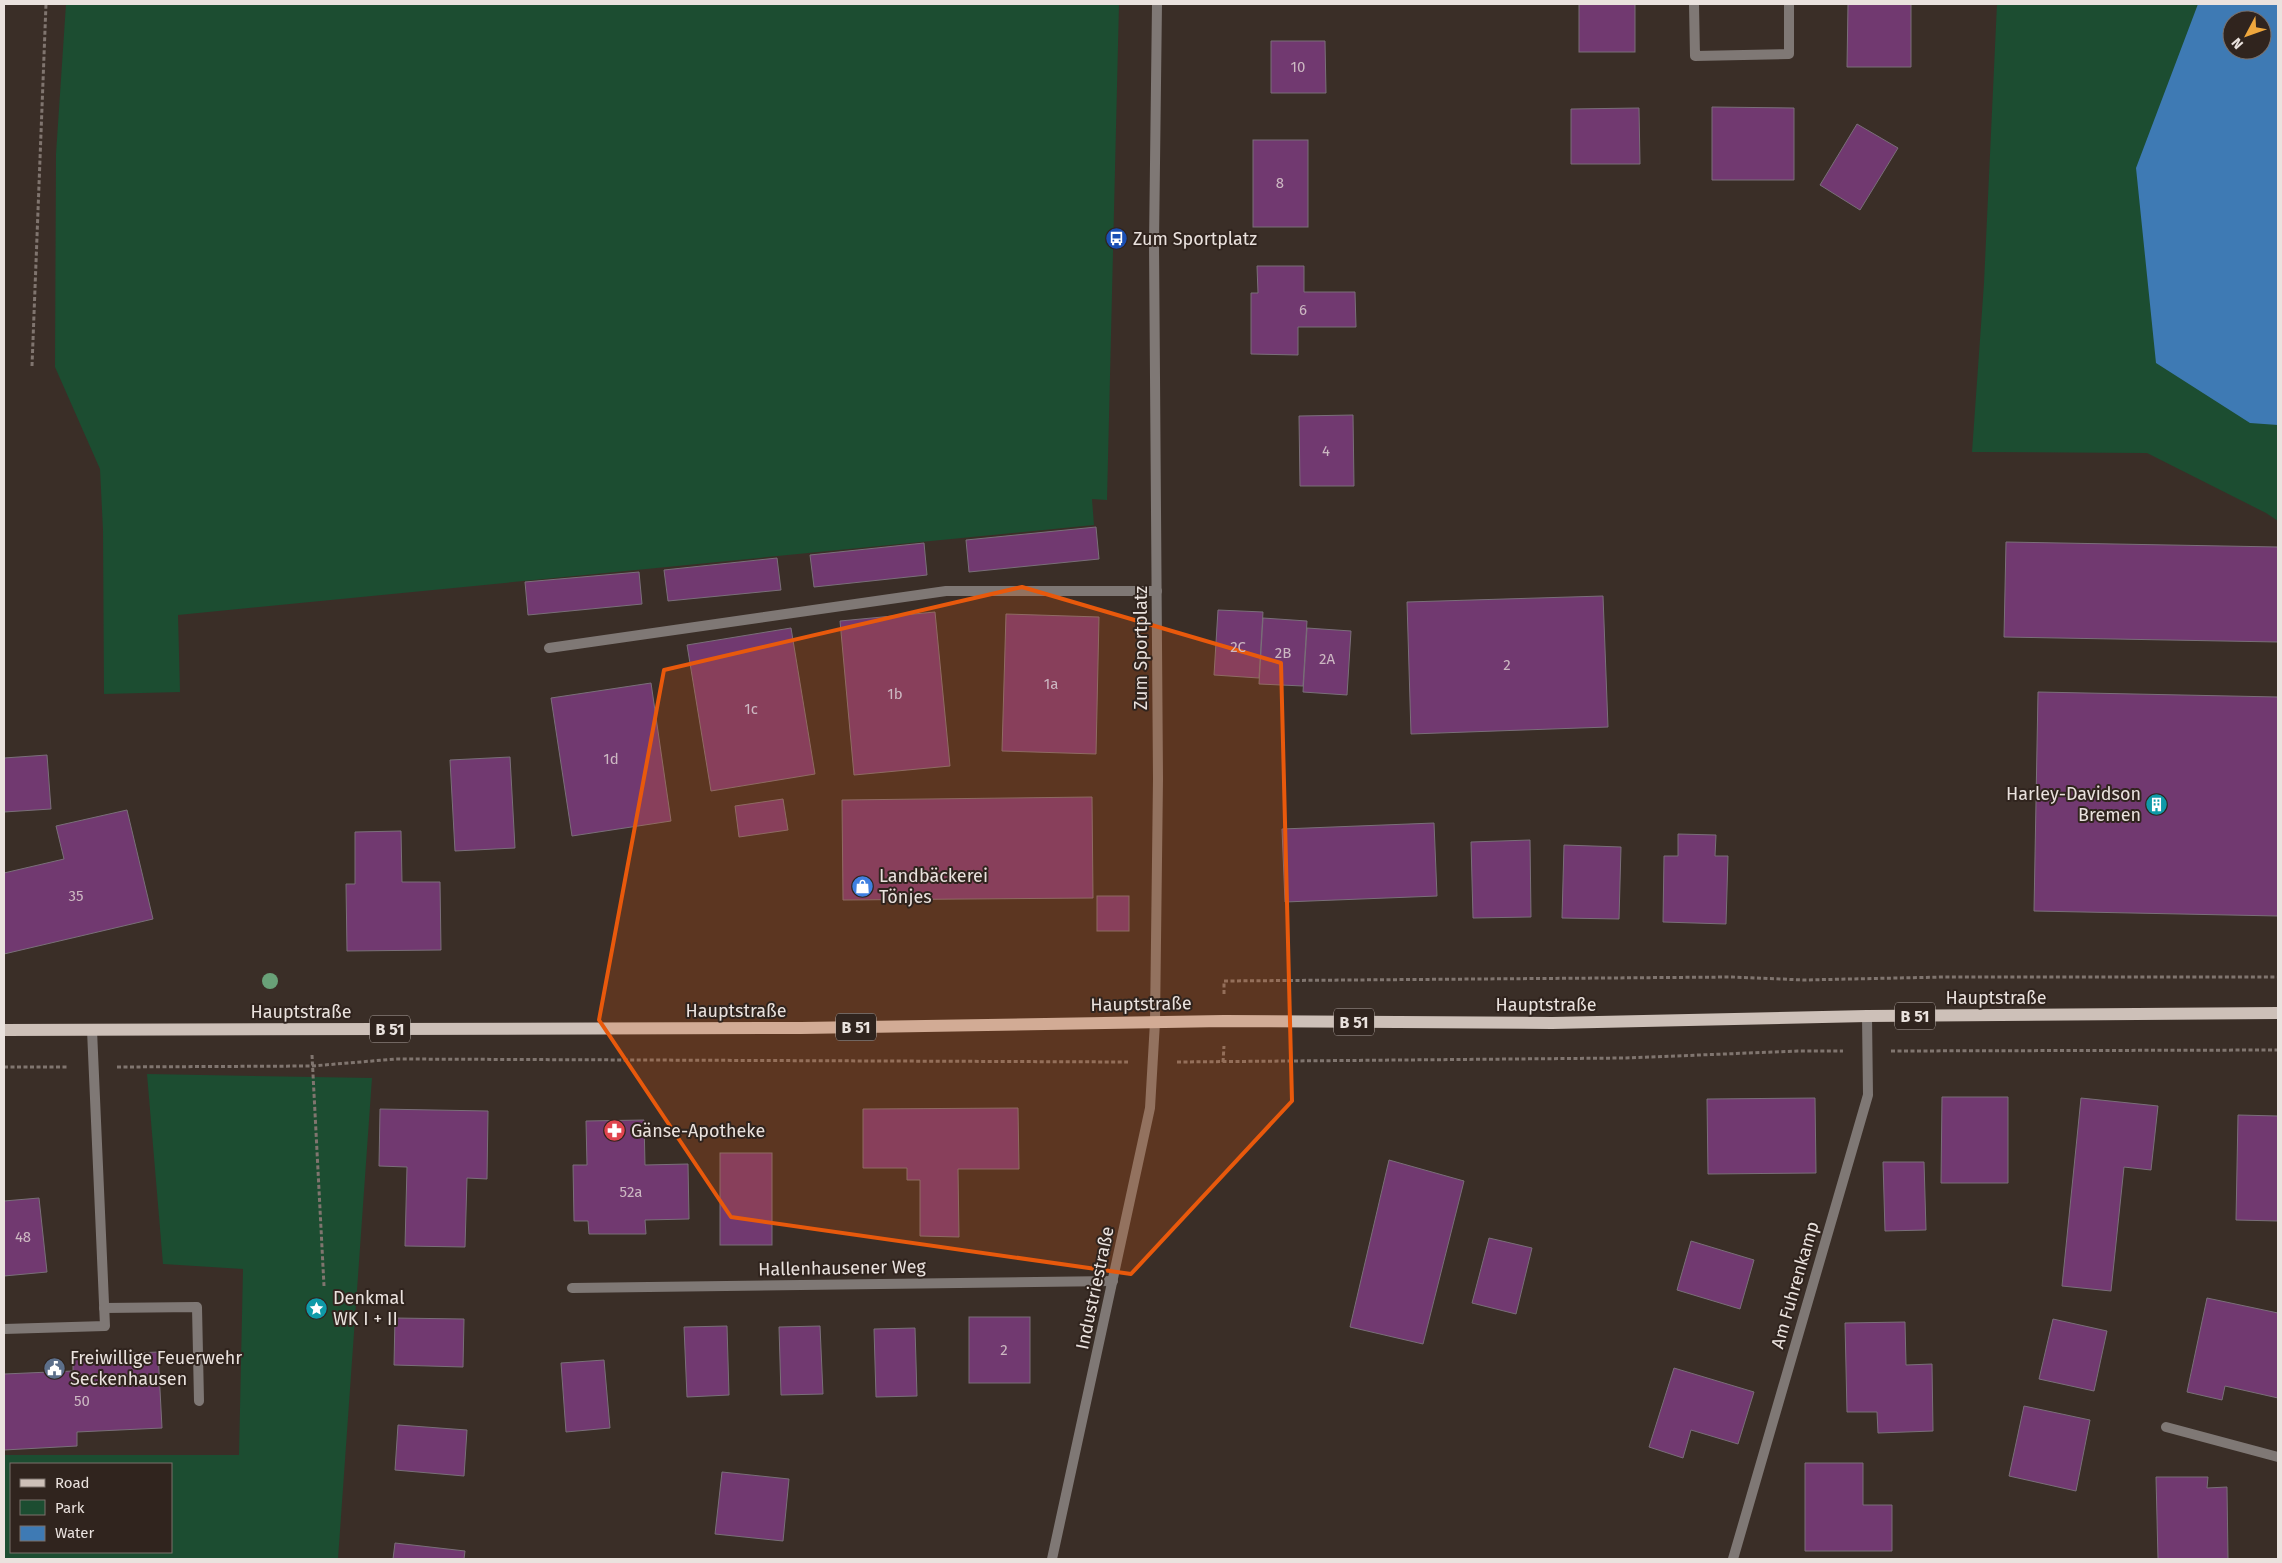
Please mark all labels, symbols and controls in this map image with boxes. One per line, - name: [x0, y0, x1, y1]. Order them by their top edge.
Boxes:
- north arrow: [2222, 10, 2272, 60]
- text: N: [2228, 34, 2247, 52]
- house number: 10: [1291, 58, 1305, 76]
- house number: 8: [1276, 174, 1284, 192]
- bus stop icon: Zum Sportplatz: [1105, 227, 1129, 251]
- place label: Zum Sportplatz: [1133, 228, 1257, 250]
- house number: 6: [1299, 301, 1307, 319]
- house number: 4: [1322, 442, 1330, 460]
- street label: Zum Sportplatz: [1130, 586, 1152, 710]
- house number: 2C: [1230, 638, 1246, 656]
- house number: 2B: [1275, 644, 1291, 662]
- house number: 2A: [1319, 650, 1335, 668]
- house number: 2: [1503, 656, 1511, 674]
- house number: 1a: [1044, 675, 1058, 693]
- house number: 1b: [887, 685, 903, 703]
- house number: 1c: [744, 700, 758, 718]
- house number: 1d: [603, 750, 619, 768]
- place label: Harley-Davidson Bremen: [2006, 783, 2141, 826]
- building icon: Harley-Davidson Bremen: [2145, 792, 2169, 816]
- place label: Landbäckerei Tönjes: [879, 865, 988, 908]
- shop icon: Landbäckerei Tönjes: [851, 874, 875, 898]
- house number: 35: [68, 887, 84, 905]
- street label: Hauptstraße: [1945, 987, 2047, 1009]
- street label: Hauptstraße: [1090, 992, 1192, 1016]
- street label: Hauptstraße: [1495, 994, 1597, 1016]
- street label: Hauptstraße: [685, 1000, 787, 1022]
- street label: Hauptstraße: [250, 1001, 352, 1023]
- road number: B 51: [1895, 1002, 1935, 1030]
- road number: B 51: [1334, 1009, 1374, 1036]
- road number: B 51: [836, 1014, 876, 1040]
- road number: B 51: [370, 1016, 410, 1042]
- pharmacy icon: Gänse-Apotheke: [603, 1119, 627, 1143]
- place label: Gänse-Apotheke: [631, 1120, 765, 1142]
- house number: 52a: [620, 1183, 642, 1201]
- street label: Am Fuhrenkamp: [1766, 1219, 1824, 1351]
- street label: Industriestraße: [1071, 1224, 1119, 1352]
- house number: 48: [15, 1228, 31, 1246]
- street label: Hallenhausener Weg: [758, 1256, 927, 1280]
- place label: Denkmal WK I + II: [333, 1287, 404, 1330]
- place icon: Denkmal WK I + II: [305, 1296, 329, 1320]
- house number: 2: [1000, 1341, 1008, 1359]
- place label: Freiwillige Feuerwehr Seckenhausen: [70, 1347, 242, 1390]
- public building icon: Freiwillige Feuerwehr Seckenhausen: [42, 1356, 66, 1380]
- house number: 50: [74, 1392, 90, 1410]
- legend: [10, 1463, 172, 1553]
- text: Road: [55, 1474, 90, 1492]
- text: Park: [55, 1499, 85, 1517]
- text: Water: [55, 1524, 94, 1542]

